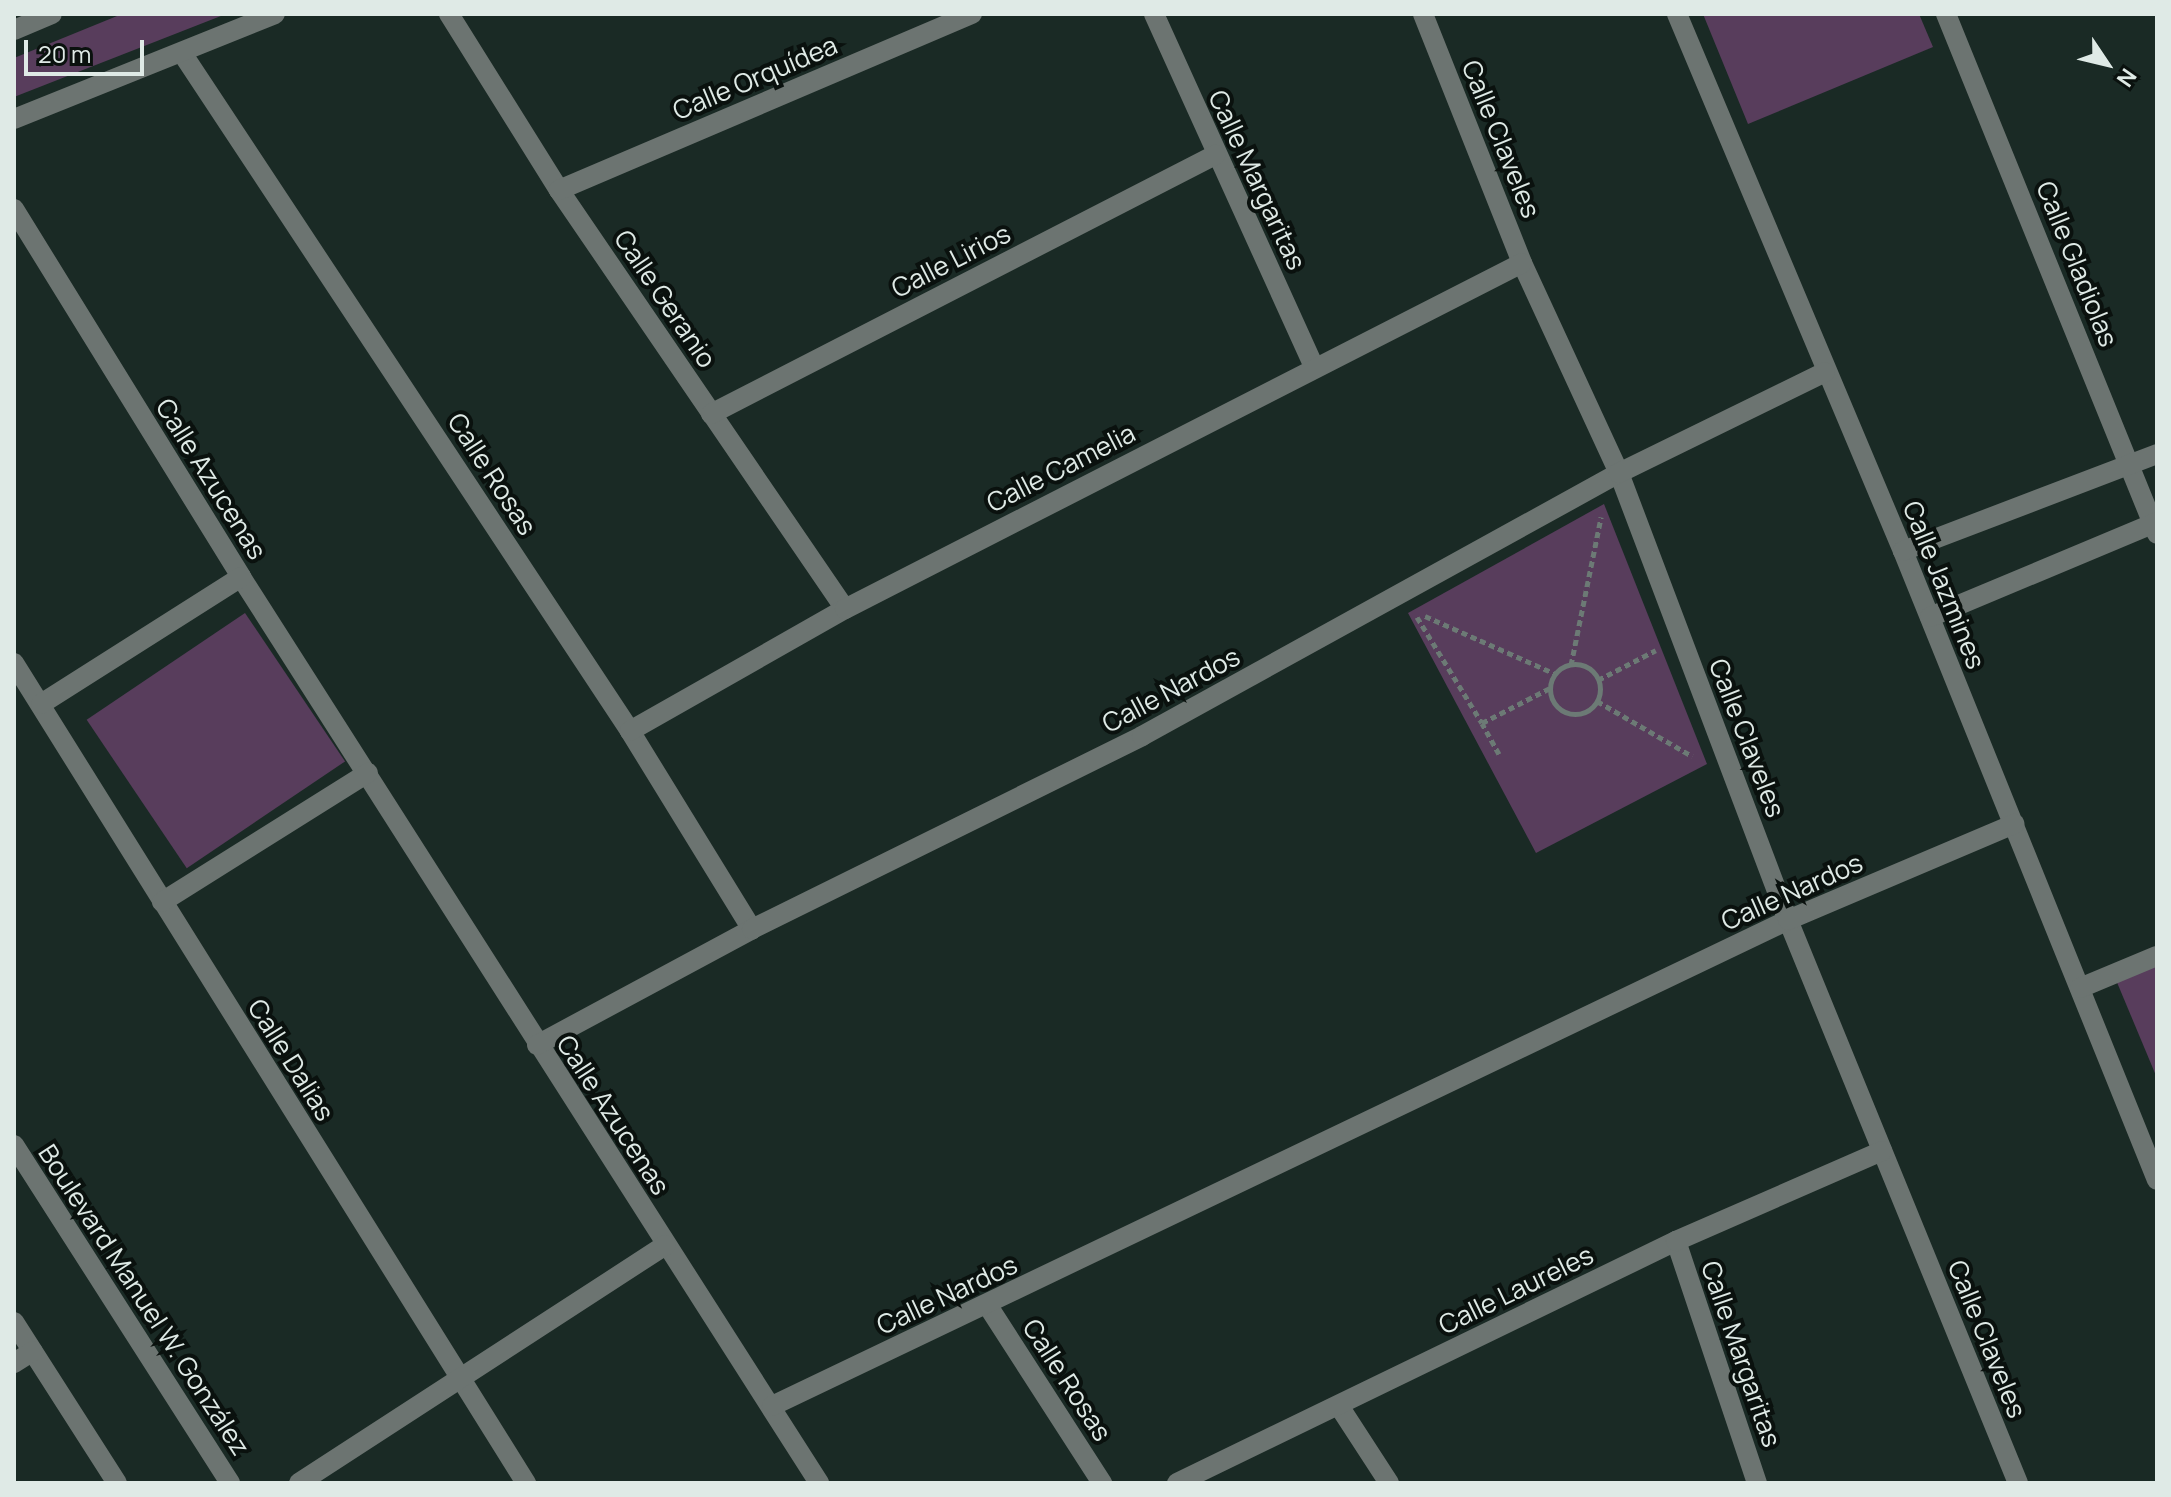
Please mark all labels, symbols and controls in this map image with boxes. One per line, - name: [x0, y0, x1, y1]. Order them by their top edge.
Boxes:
- scale bar: [28, 24, 148, 74]
- north arrow: [2067, 24, 2147, 104]
- street label: Calle Orquídea: [668, 29, 842, 127]
- text: 20 m: [38, 37, 91, 70]
- street label: Calle Claveles: [1455, 56, 1547, 222]
- text: N: [2110, 63, 2143, 93]
- street label: Calle Margaritas: [1202, 85, 1312, 275]
- street label: Calle Gladiolas: [2030, 177, 2124, 351]
- street label: Calle Lirios: [886, 218, 1016, 304]
- street label: Calle Geranio: [608, 224, 722, 374]
- street label: Calle Azucenas: [149, 393, 273, 565]
- street label: Calle Rosas: [441, 407, 543, 541]
- street label: Calle Camelia: [982, 417, 1140, 519]
- street label: Calle Jazmines: [1896, 497, 1992, 673]
- street label: Calle Nardos: [1097, 641, 1245, 739]
- street label: Calle Claveles: [1703, 654, 1791, 822]
- street label: Calle Nardos: [1717, 847, 1867, 937]
- street label: Calle Dalias: [241, 993, 341, 1127]
- street label: Calle Azucenas: [550, 1030, 676, 1200]
- street label: Boulevard Manuel W. González: [32, 1139, 256, 1461]
- street label: Calle Laureles: [1434, 1239, 1598, 1341]
- street label: Calle Nardos: [872, 1249, 1022, 1341]
- street label: Calle Claveles: [1941, 1256, 2033, 1422]
- street label: Calle Margaritas: [1695, 1257, 1787, 1451]
- street label: Calle Rosas: [1016, 1313, 1118, 1447]

